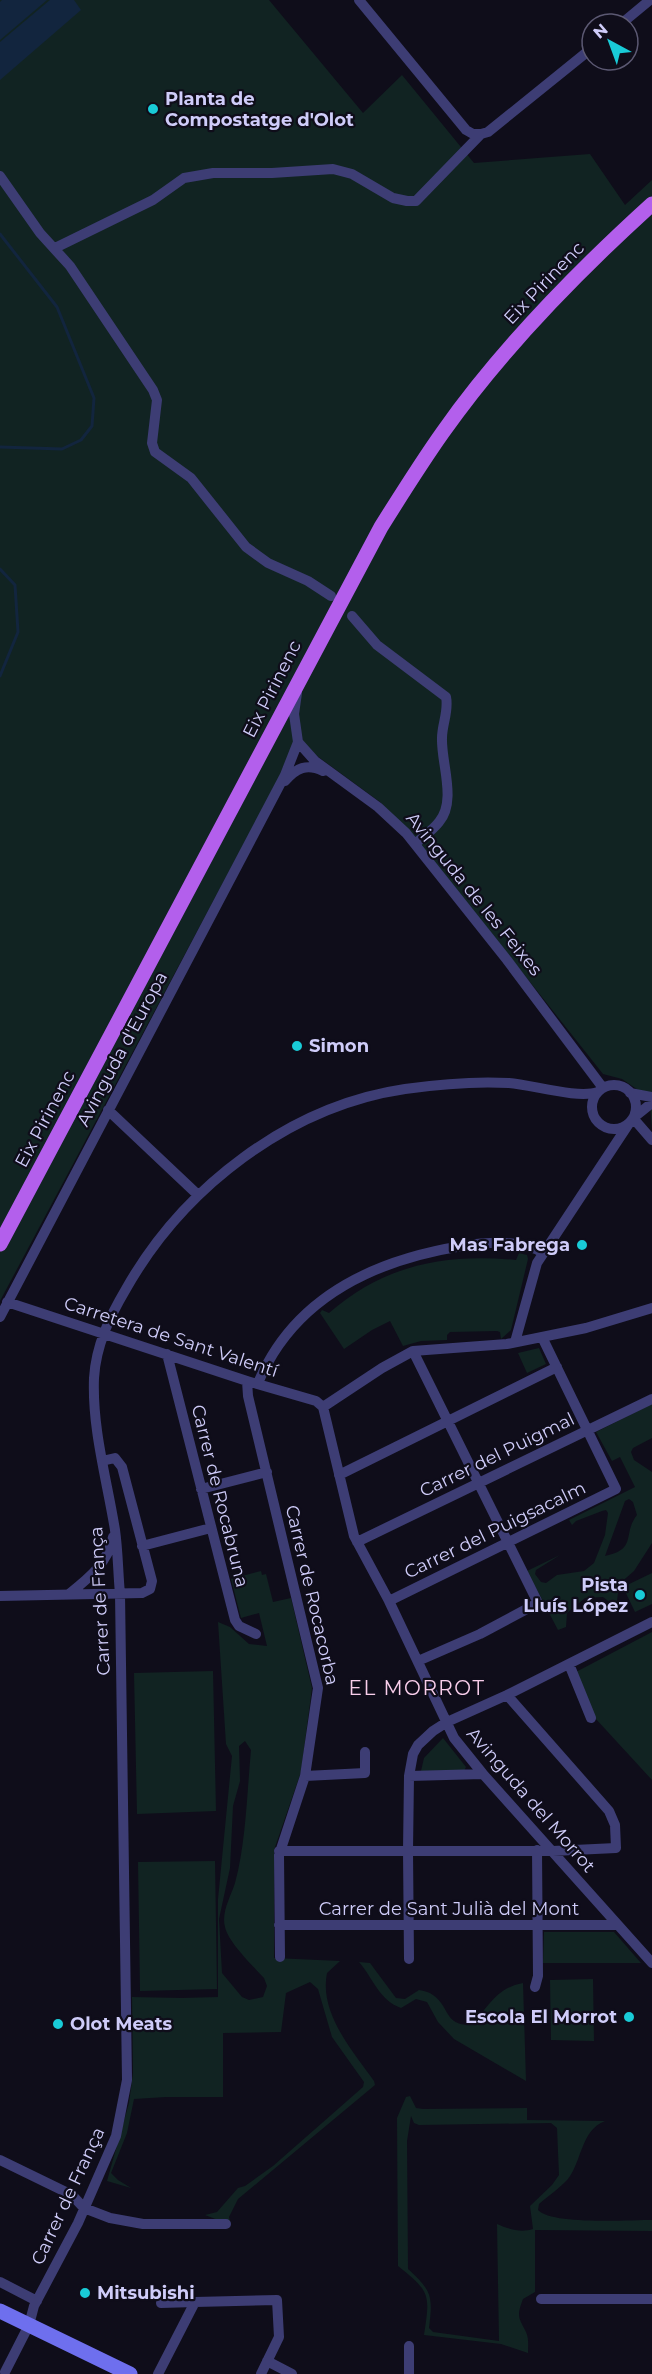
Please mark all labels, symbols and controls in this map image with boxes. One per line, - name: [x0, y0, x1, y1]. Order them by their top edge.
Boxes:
- north arrow: [580, 12, 640, 72]
- text: N: [589, 20, 612, 42]
- place label: Planta de Compostatge d'Olot: [165, 88, 354, 131]
- marker: Planta de Compostatge d'Olot: [146, 102, 160, 116]
- street label: Eix Pirinenc: [499, 237, 589, 329]
- street label: Eix Pirinenc: [238, 637, 306, 741]
- street label: Avinguda de les Feixes: [401, 808, 547, 980]
- street label: Avinguda d'Europa: [72, 968, 172, 1130]
- place label: Simon: [309, 1035, 369, 1057]
- marker: Simon: [290, 1039, 304, 1053]
- street label: Eix Pirinenc: [10, 1067, 80, 1171]
- place label: Mas Fabrega: [450, 1234, 570, 1256]
- marker: Mas Fabrega: [575, 1238, 589, 1252]
- street label: Carretera de Sant Valentí: [61, 1292, 282, 1382]
- street label: Carrer de Rocabruna: [187, 1402, 253, 1590]
- street label: Carrer del Puigmal: [416, 1408, 578, 1502]
- street label: Carrer del Puigsacalm: [401, 1476, 589, 1584]
- street label: Carrer de Rocacorba: [281, 1503, 343, 1687]
- street label: Carrer de França: [85, 1526, 115, 1676]
- place label: Pista Lluís López: [523, 1574, 628, 1617]
- marker: Pista Lluís López: [633, 1588, 647, 1602]
- district label: EL MORROT: [349, 1676, 485, 1700]
- street label: Avinguda del Morrot: [462, 1723, 600, 1877]
- street label: Carrer de Sant Julià del Mont: [319, 1898, 579, 1920]
- place label: Escola El Morrot: [465, 2006, 617, 2028]
- marker: Escola El Morrot: [622, 2010, 636, 2024]
- place label: Olot Meats: [70, 2013, 173, 2035]
- marker: Olot Meats: [51, 2017, 65, 2031]
- street label: Carrer de França: [27, 2124, 109, 2268]
- place label: Mitsubishi: [97, 2282, 195, 2304]
- marker: Mitsubishi: [78, 2286, 92, 2300]

